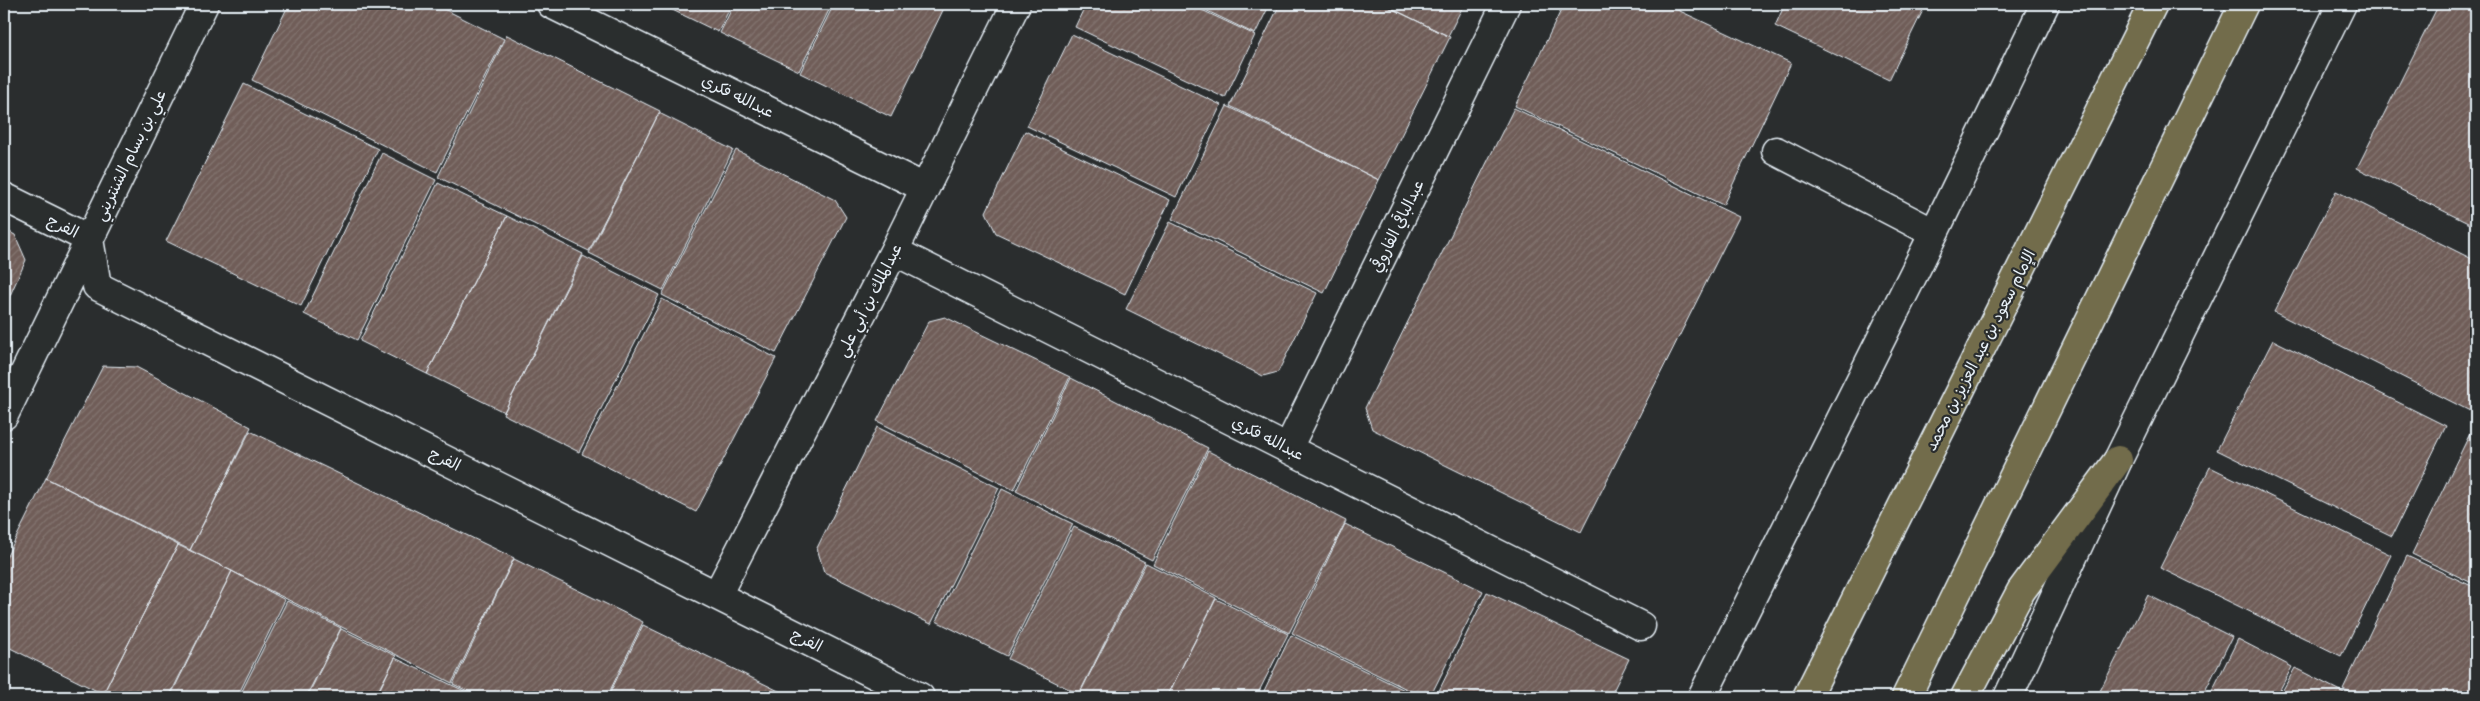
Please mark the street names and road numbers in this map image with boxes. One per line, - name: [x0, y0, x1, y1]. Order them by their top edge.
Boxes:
- street label: عبدالله فكري: [698, 70, 777, 123]
- street label: علي بن بسام الشنتريني: [90, 86, 174, 226]
- street label: عبدالباقي الفاروقي: [1365, 176, 1429, 276]
- street label: الفرج: [44, 210, 82, 243]
- street label: عبدالملك بن أبي علي: [832, 240, 910, 362]
- street label: الإمام سعود بن عبد العزيز بن محمد: [1921, 246, 2042, 455]
- street label: عبدالله فكري: [1228, 412, 1307, 466]
- street label: الفرج: [426, 443, 464, 476]
- street label: الفرج: [788, 624, 826, 657]

